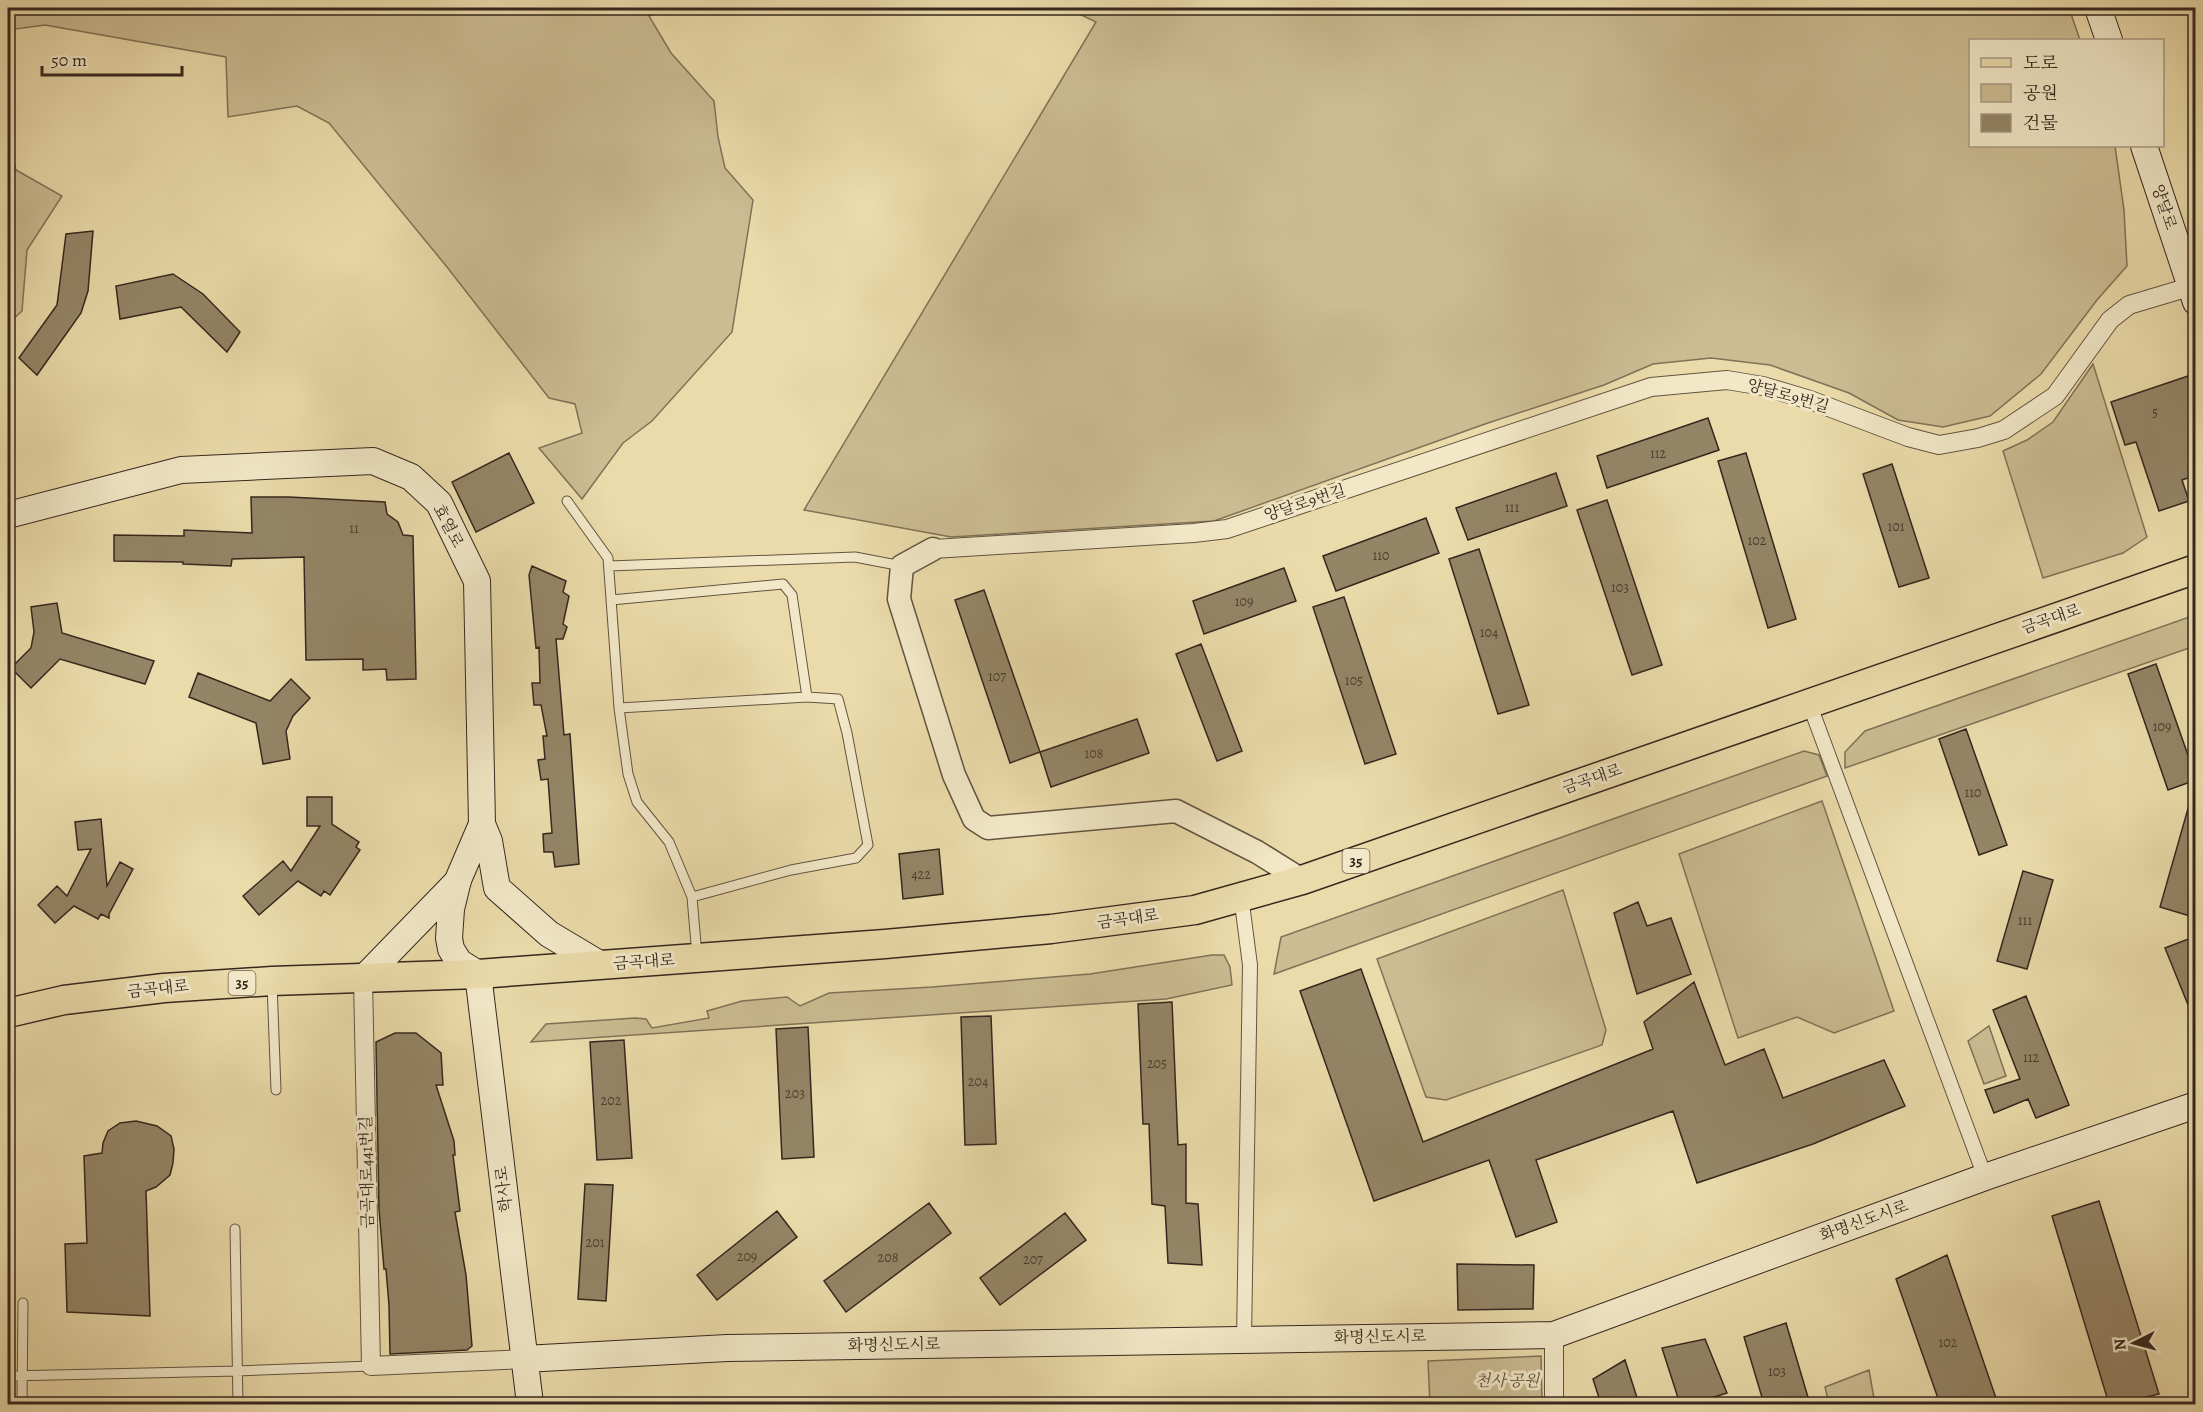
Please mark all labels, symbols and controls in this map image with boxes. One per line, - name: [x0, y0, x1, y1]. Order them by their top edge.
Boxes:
- scale bar: [42, 39, 182, 77]
- legend: [1969, 39, 2164, 147]
- text: 50 m: [51, 48, 87, 72]
- text: 도로: [2023, 51, 2058, 75]
- text: 공원: [2023, 81, 2058, 105]
- text: 건물: [2023, 111, 2058, 135]
- street label: 양달로: [2146, 182, 2182, 233]
- street label: 양달로9번길: [1744, 374, 1832, 418]
- house number: 5: [2152, 403, 2158, 422]
- house number: 112: [1650, 444, 1666, 463]
- street label: 양달로9번길: [1261, 479, 1349, 527]
- house number: 111: [1505, 498, 1519, 517]
- street label: 효열로: [427, 500, 469, 552]
- house number: 101: [1887, 517, 1905, 536]
- house number: 11: [349, 519, 359, 538]
- house number: 102: [1748, 531, 1767, 550]
- house number: 110: [1372, 546, 1390, 565]
- house number: 103: [1611, 578, 1629, 597]
- house number: 109: [1235, 592, 1253, 611]
- street label: 금곡대로: [2018, 598, 2084, 639]
- house number: 104: [1480, 623, 1498, 642]
- house number: 107: [988, 667, 1006, 686]
- house number: 105: [1345, 671, 1363, 690]
- house number: 109: [2153, 717, 2171, 736]
- house number: 108: [1084, 744, 1104, 763]
- street label: 금곡대로: [1559, 758, 1625, 799]
- house number: 110: [1964, 783, 1982, 802]
- road number: 35: [1342, 849, 1370, 873]
- house number: 422: [911, 865, 931, 884]
- street label: 금곡대로: [1096, 904, 1161, 934]
- house number: 111: [2018, 911, 2032, 930]
- street label: 금곡대로: [612, 949, 676, 975]
- road number: 35: [228, 971, 256, 995]
- street label: 금곡대로: [126, 975, 190, 1003]
- house number: 112: [2023, 1048, 2039, 1067]
- house number: 205: [1147, 1054, 1167, 1073]
- house number: 204: [968, 1072, 988, 1091]
- house number: 203: [785, 1084, 805, 1103]
- house number: 202: [601, 1091, 622, 1110]
- street label: 금곡대로441번길: [355, 1115, 379, 1229]
- street label: 학사로: [490, 1164, 518, 1213]
- street label: 화명신도시로: [1817, 1195, 1912, 1247]
- house number: 201: [586, 1233, 605, 1252]
- house number: 209: [737, 1247, 757, 1266]
- house number: 208: [878, 1248, 899, 1267]
- house number: 207: [1023, 1250, 1043, 1269]
- north arrow: [2104, 1313, 2164, 1373]
- street label: 화명신도시로: [1333, 1325, 1427, 1349]
- street label: 화명신도시로: [847, 1333, 941, 1357]
- house number: 102: [1939, 1333, 1958, 1352]
- text: N: [2108, 1337, 2132, 1351]
- house number: 103: [1768, 1362, 1786, 1381]
- park label: 천사 공원: [1475, 1370, 1541, 1392]

